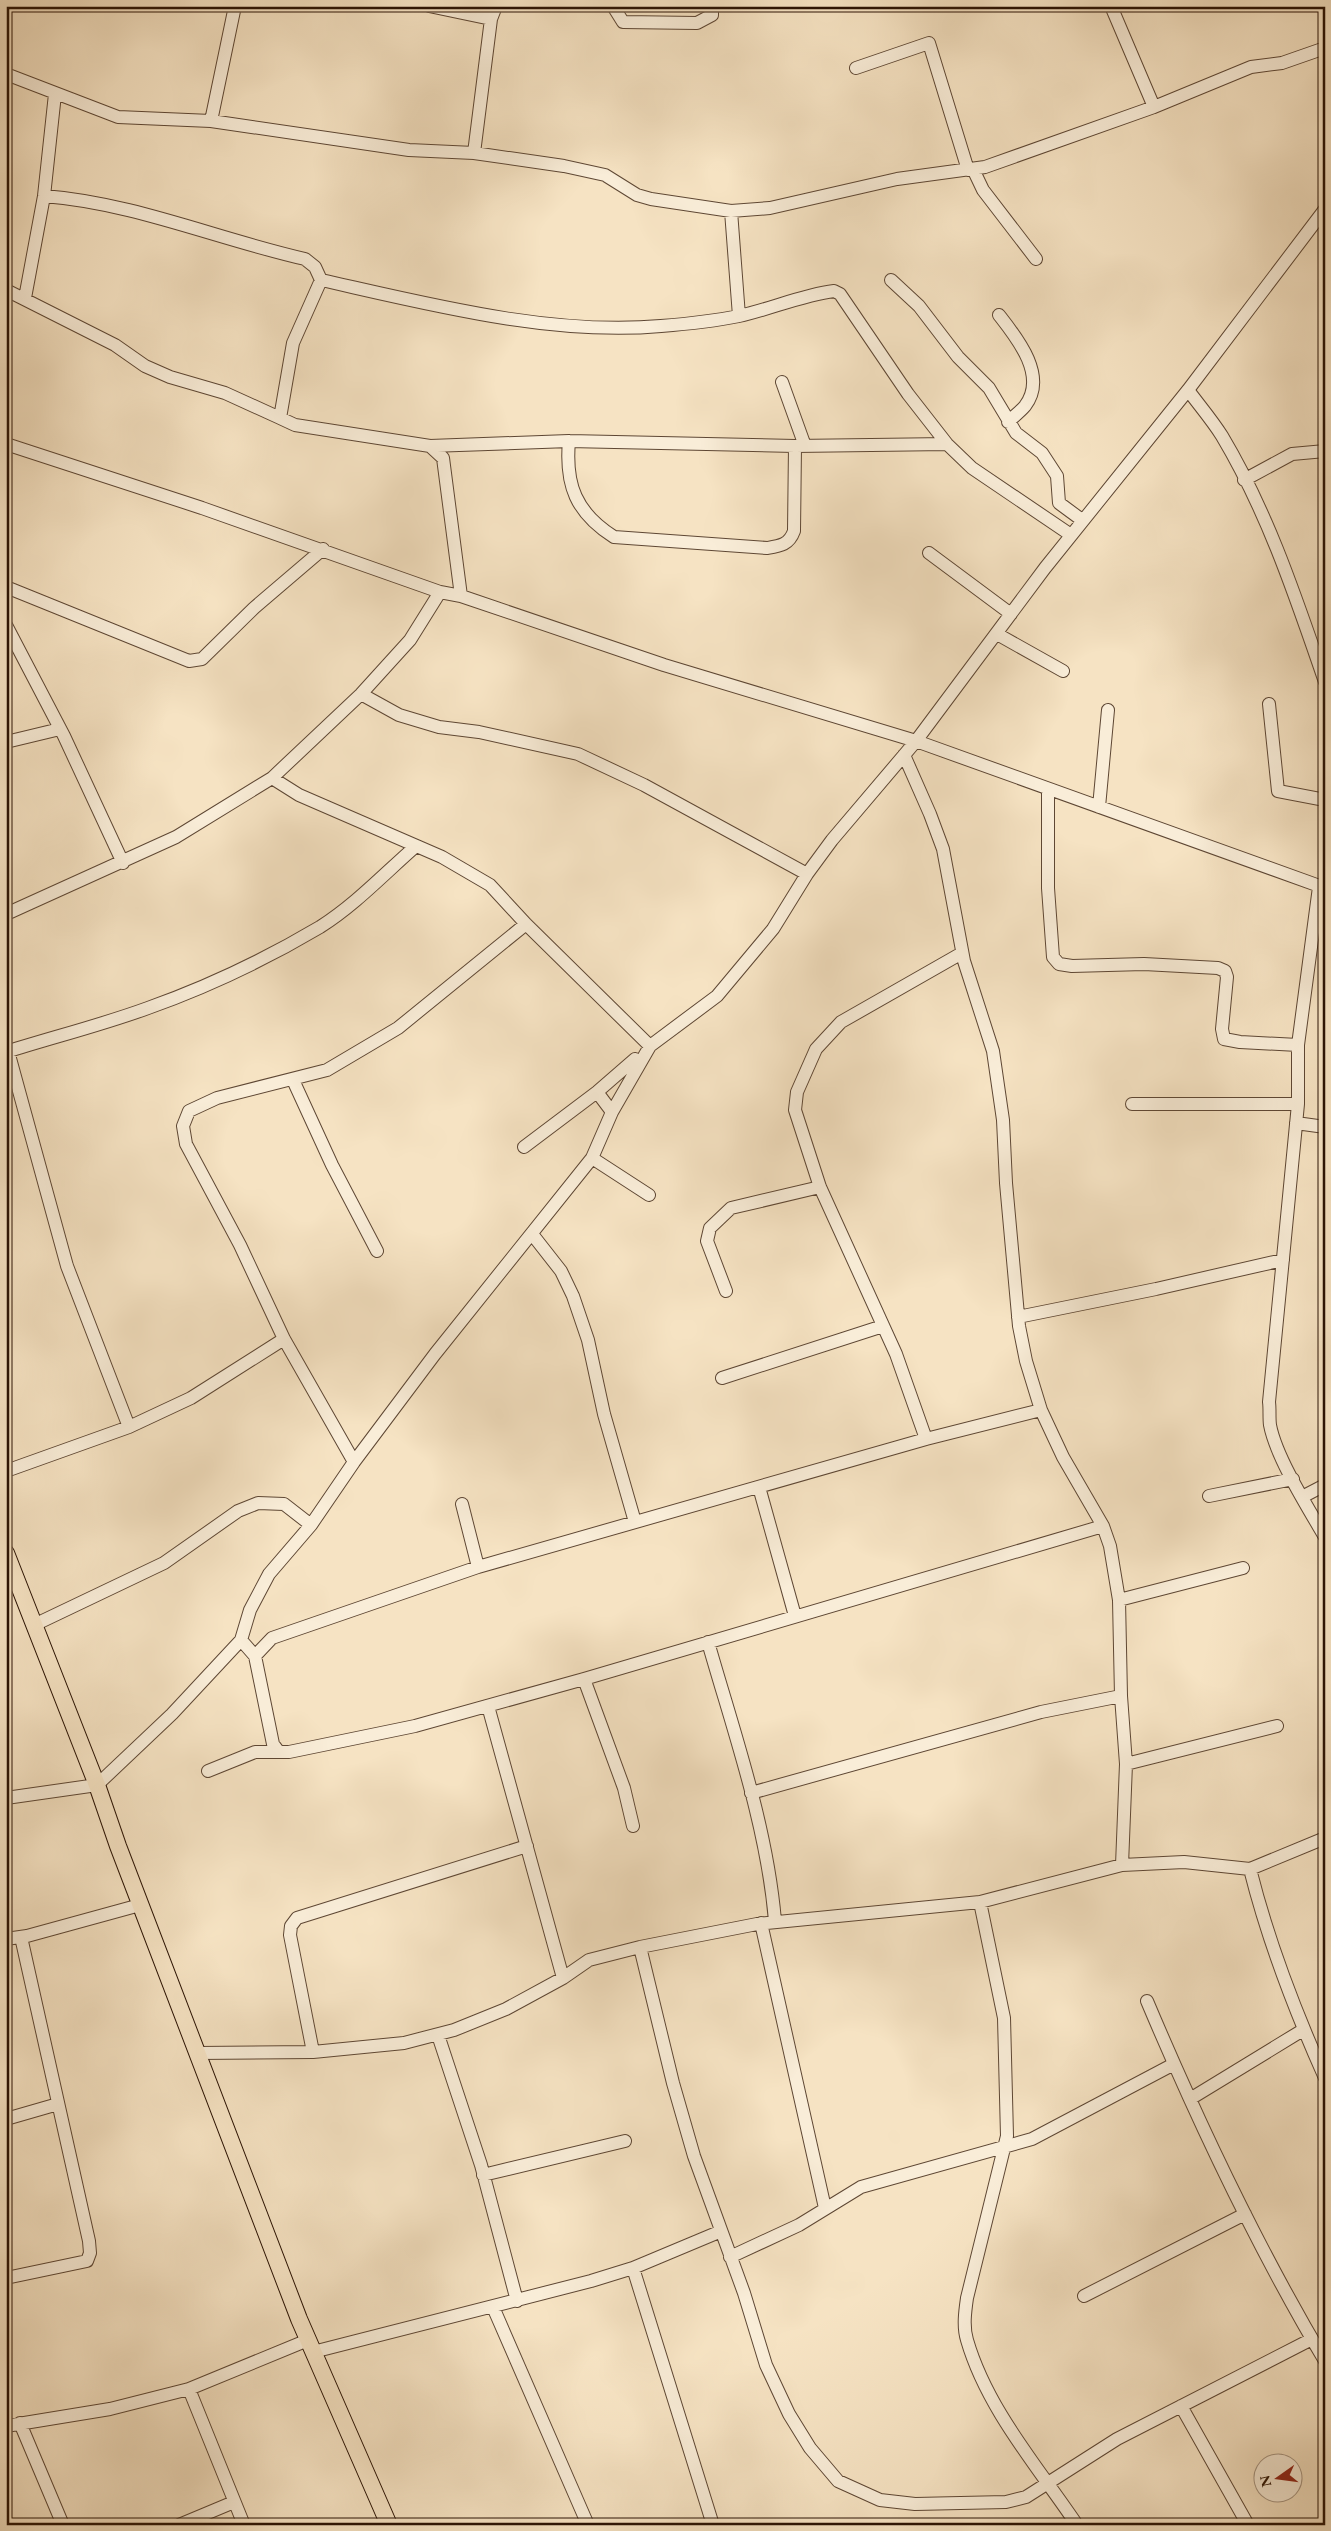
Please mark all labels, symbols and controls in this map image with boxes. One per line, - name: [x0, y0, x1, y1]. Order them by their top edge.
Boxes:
- north arrow: [1254, 2454, 1304, 2504]
- text: N: [1255, 2473, 1275, 2489]

